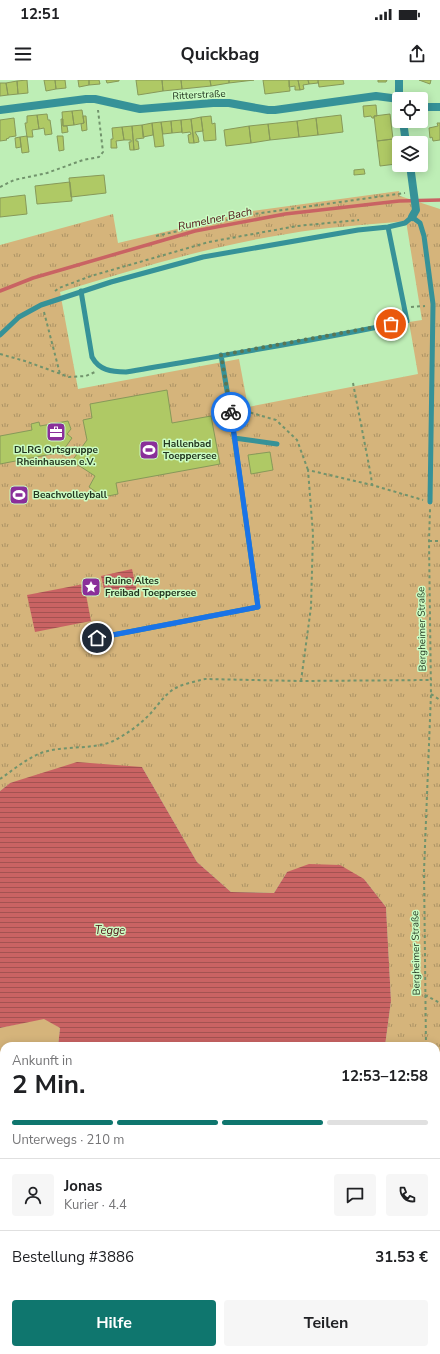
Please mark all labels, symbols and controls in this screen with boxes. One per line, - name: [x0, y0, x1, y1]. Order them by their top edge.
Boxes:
- text: 12:51: [20, 4, 60, 24]
- text: Quickbag: [181, 42, 259, 66]
- icon: menu: [12, 43, 34, 65]
- icon: share: [406, 43, 428, 65]
- street label: Ritterstraße: [172, 87, 226, 103]
- map controls: [392, 92, 428, 172]
- button: locate: [392, 92, 428, 128]
- button: layers: [392, 136, 428, 172]
- water label: Rumelner Bach: [177, 204, 253, 234]
- pin: [374, 307, 408, 341]
- icon: bag: [380, 313, 402, 335]
- courier: [211, 392, 251, 432]
- icon: bike: [220, 401, 242, 423]
- office icon: DLRG Ortsgruppe Rheinhausen e.V.: [45, 421, 67, 443]
- place label: Hallenbad Toeppersee: [163, 437, 217, 463]
- sports icon: Hallenbad Toeppersee: [138, 439, 160, 461]
- place label: DLRG Ortsgruppe Rheinhausen e.V.: [14, 443, 99, 469]
- sports icon: Beachvolleyball: [8, 484, 30, 506]
- place label: Beachvolleyball: [33, 488, 108, 502]
- place label: Ruine Altes Freibad Toeppersee: [105, 574, 197, 600]
- place icon: Ruine Altes Freibad Toeppersee: [80, 576, 102, 598]
- street label: Bergheimer Straße: [414, 587, 430, 671]
- pin: [80, 621, 114, 655]
- icon: home: [86, 627, 108, 649]
- street label: Bergheimer Straße: [408, 911, 424, 995]
- water label: Tegge: [95, 923, 125, 938]
- text: Ankunft in: [12, 1052, 72, 1070]
- text: 12:53–12:58: [341, 1066, 428, 1086]
- text: 2 Min.: [12, 1067, 85, 1102]
- text: Unterwegs · 210 m: [12, 1131, 124, 1149]
- button: person: [12, 1174, 54, 1216]
- button: chat: [334, 1174, 376, 1216]
- button: phone: [386, 1174, 428, 1216]
- text: Jonas: [64, 1176, 102, 1196]
- text: Kurier · 4.4: [64, 1196, 127, 1214]
- text: Bestellung #3886: [12, 1247, 134, 1267]
- text: 31.53 €: [375, 1247, 428, 1267]
- button: Hilfe: [12, 1300, 216, 1346]
- button: Teilen: [224, 1300, 428, 1346]

